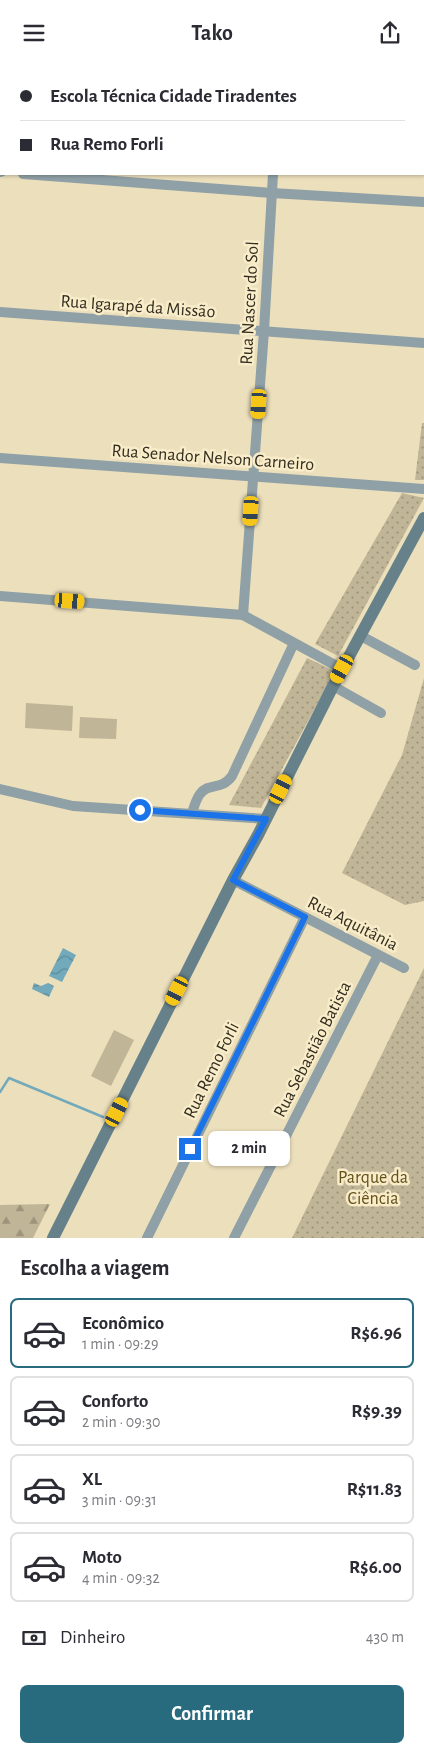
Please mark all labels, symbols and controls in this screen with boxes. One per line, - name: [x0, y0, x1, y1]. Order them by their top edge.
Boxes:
- icon: menu: [20, 19, 48, 47]
- icon: share: [376, 19, 404, 47]
- text: Tako: [191, 22, 233, 44]
- text: Escola Técnica Cidade Tiradentes: [50, 87, 297, 106]
- text: Rua Remo Forli: [50, 135, 164, 154]
- street label: Rua Nascer do Sol: [238, 241, 262, 365]
- street label: Rua Igarapé da Missão: [60, 293, 216, 321]
- car: [250, 389, 267, 419]
- street label: Rua Senador Nelson Carneiro: [111, 442, 315, 474]
- car: [242, 496, 259, 526]
- car: [54, 592, 85, 610]
- car: [328, 652, 355, 686]
- car: [267, 772, 294, 806]
- route start: [129, 799, 151, 821]
- street label: Rua Aquitânia: [304, 893, 401, 954]
- car: [163, 974, 190, 1008]
- street label: Rua Sebastião Batista: [271, 979, 355, 1120]
- street label: Rua Remo Forli: [181, 1020, 243, 1121]
- car: [103, 1095, 130, 1129]
- callout: 2 min: [208, 1131, 290, 1167]
- route end: [179, 1138, 201, 1160]
- text: 2 min: [231, 1140, 267, 1156]
- park label: Parque da Ciência: [338, 1169, 408, 1208]
- text: Escolha a viagem: [20, 1257, 169, 1279]
- icon: car: [22, 1311, 67, 1356]
- text: Econômico: [82, 1314, 164, 1333]
- text: R$6.96: [350, 1324, 402, 1343]
- text: 1 min · 09:29: [82, 1336, 158, 1352]
- icon: car: [22, 1389, 67, 1434]
- text: Conforto: [82, 1392, 148, 1411]
- text: R$9.39: [351, 1402, 402, 1421]
- text: 2 min · 09:30: [82, 1414, 160, 1430]
- icon: car: [22, 1467, 67, 1512]
- text: XL: [82, 1470, 102, 1489]
- text: R$11.83: [347, 1480, 402, 1499]
- text: 3 min · 09:31: [82, 1492, 157, 1508]
- icon: car: [22, 1545, 67, 1590]
- text: Moto: [82, 1548, 122, 1567]
- text: R$6.00: [349, 1558, 402, 1577]
- text: 4 min · 09:32: [82, 1570, 160, 1586]
- icon: cash: [20, 1624, 48, 1652]
- text: Dinheiro: [60, 1628, 125, 1647]
- text: 430 m: [366, 1629, 404, 1645]
- button: Confirmar: [20, 1685, 404, 1743]

